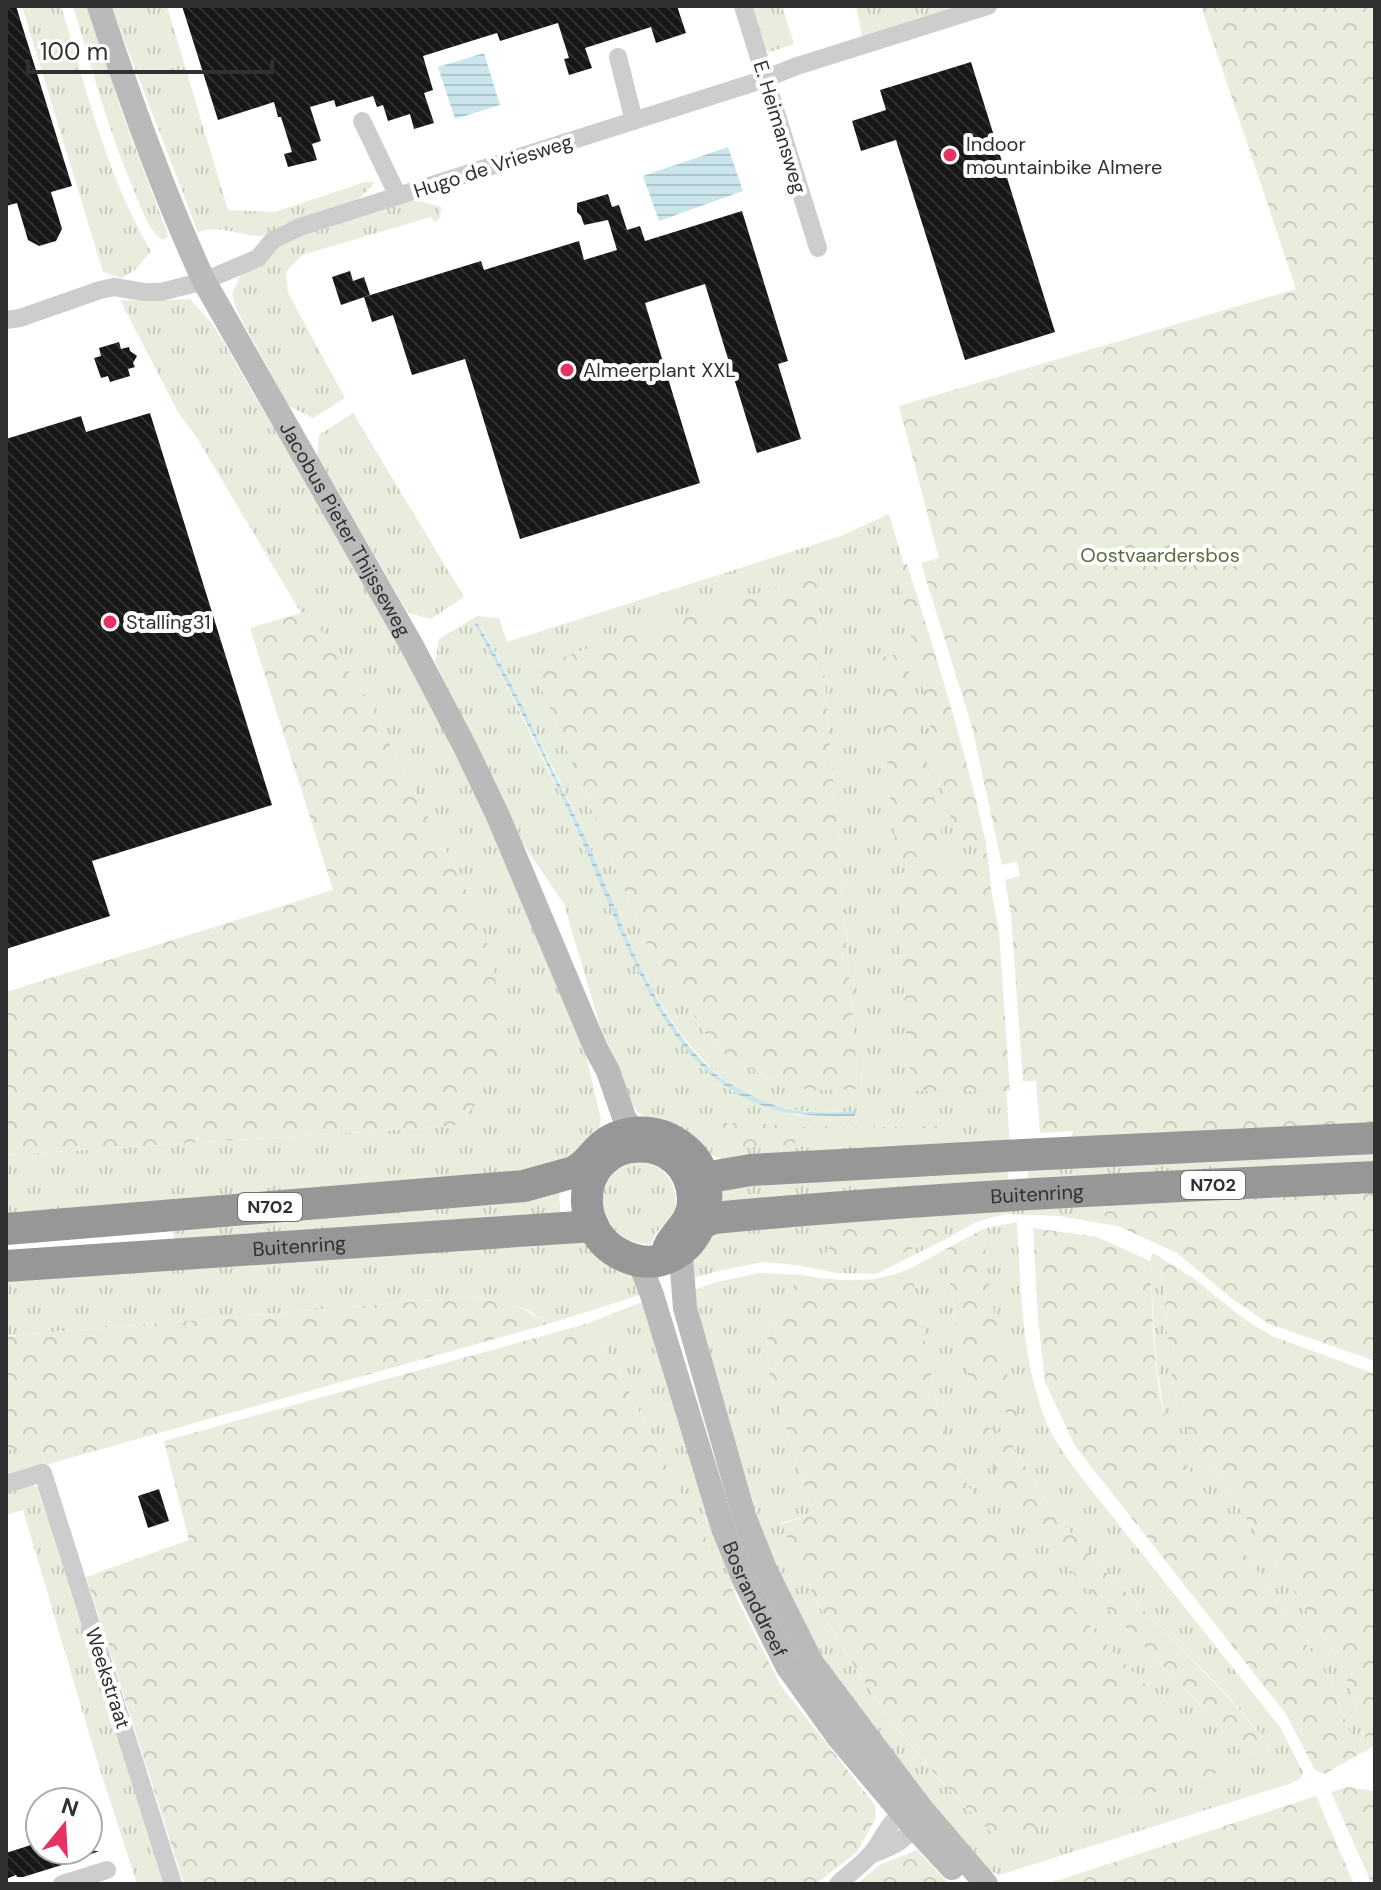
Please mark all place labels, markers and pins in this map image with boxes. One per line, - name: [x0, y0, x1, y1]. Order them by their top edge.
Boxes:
- place label: Indoor mountainbike Almere: [966, 131, 1162, 180]
- marker: Indoor mountainbike Almere: [941, 146, 959, 164]
- place label: Almeerplant XXL: [583, 357, 736, 383]
- marker: Almeerplant XXL: [558, 361, 576, 379]
- place label: Stalling31: [126, 609, 210, 635]
- marker: Stalling31: [101, 613, 119, 631]

